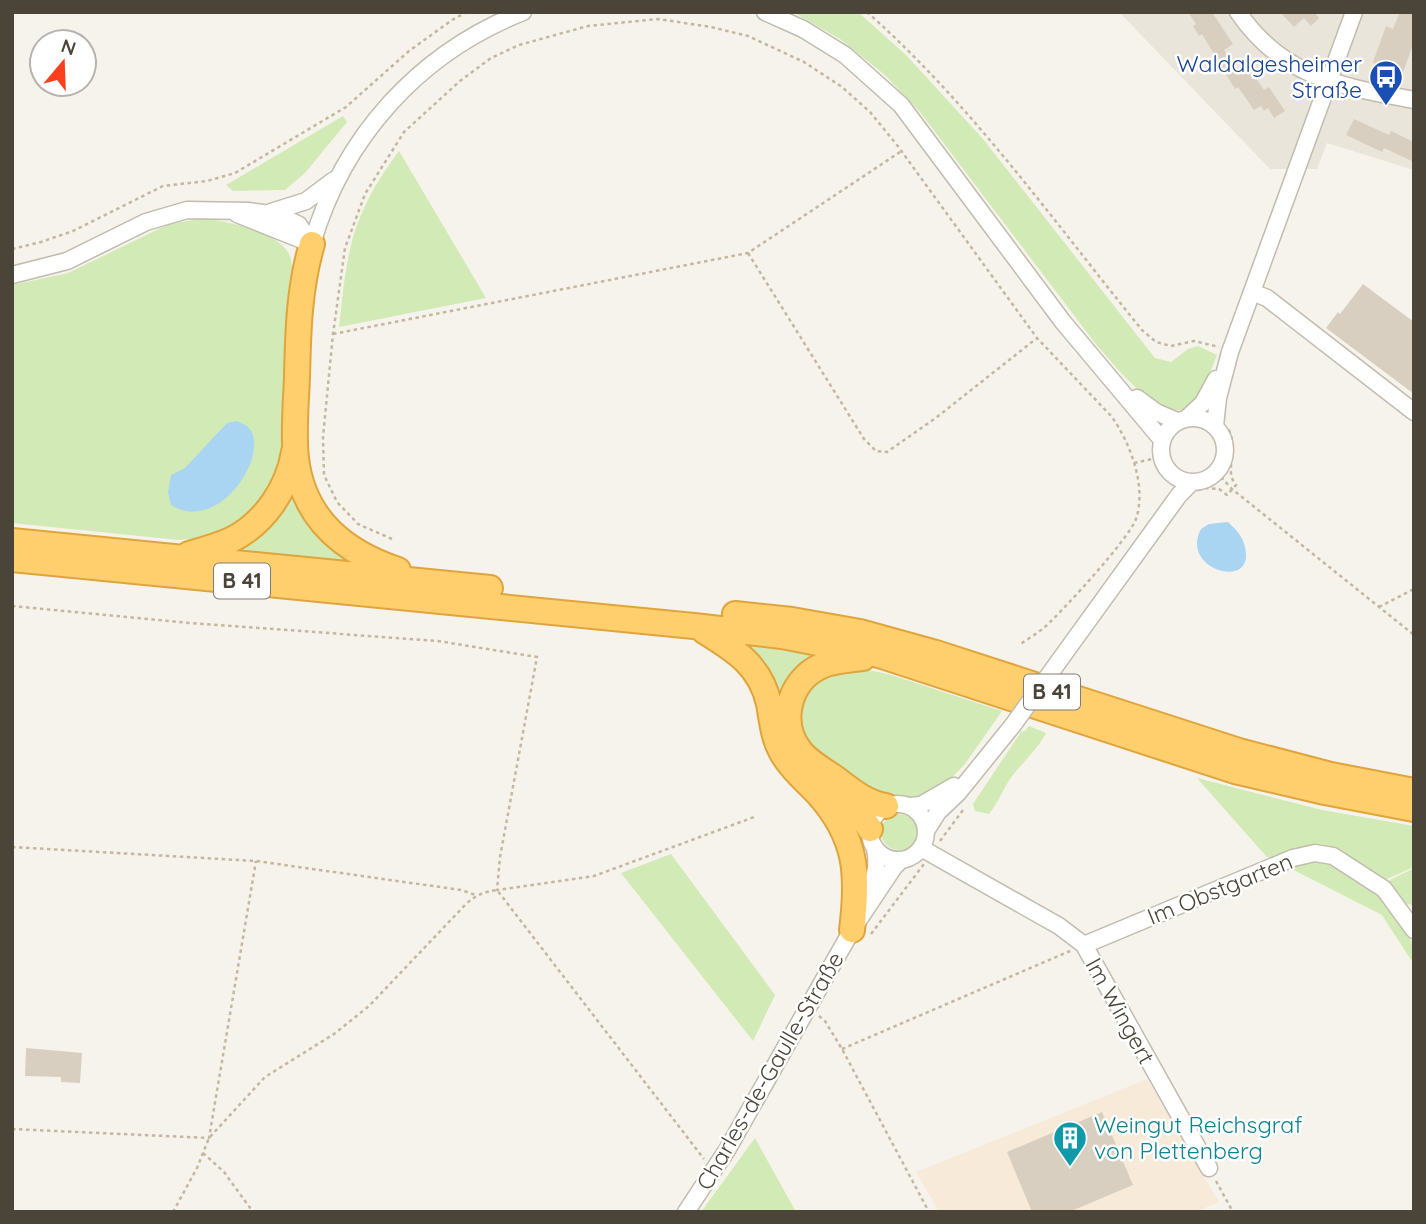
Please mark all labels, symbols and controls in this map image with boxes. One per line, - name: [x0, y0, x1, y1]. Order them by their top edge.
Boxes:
- north arrow: [28, 28, 98, 98]
- text: N: [58, 33, 79, 61]
- place label: Waldalgesheimer Straße: [1177, 49, 1362, 104]
- bus stop icon: Waldalgesheimer Straße: [1367, 58, 1405, 107]
- road number: B 41: [214, 564, 270, 598]
- road number: B 41: [1024, 674, 1080, 710]
- street label: Im Obstgarten: [1143, 846, 1297, 931]
- street label: Charles-de-Gaulle-Straße: [689, 947, 850, 1195]
- street label: Im Wingert: [1079, 953, 1162, 1069]
- place label: Weingut Reichsgraf von Plettenberg: [1094, 1110, 1303, 1165]
- building icon: Weingut Reichsgraf von Plettenberg: [1051, 1119, 1089, 1168]

